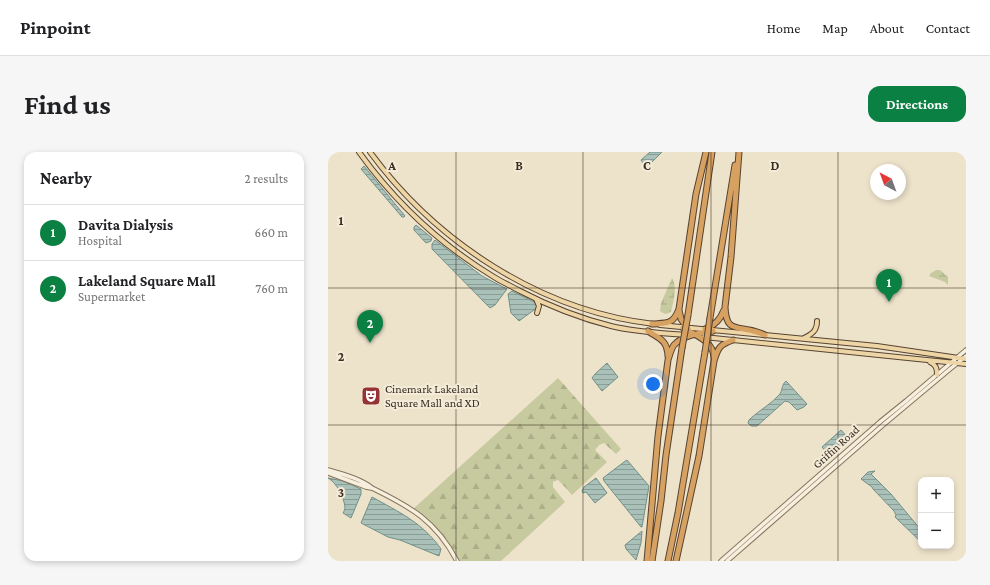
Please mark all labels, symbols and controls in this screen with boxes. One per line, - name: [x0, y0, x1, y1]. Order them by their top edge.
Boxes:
- text: Pinpoint: [20, 17, 91, 38]
- text: Home: [767, 20, 800, 36]
- text: Map: [822, 20, 848, 36]
- text: About: [870, 20, 904, 36]
- text: Contact: [926, 20, 970, 36]
- button: Directions: [868, 86, 966, 122]
- text: Find us: [24, 89, 111, 120]
- text: A: [387, 158, 396, 173]
- text: B: [515, 158, 523, 173]
- text: C: [643, 158, 651, 173]
- text: D: [771, 158, 780, 173]
- north arrow: [870, 164, 906, 200]
- text: Nearby: [40, 169, 92, 188]
- text: 2 results: [245, 171, 288, 186]
- text: 1: [339, 213, 344, 228]
- text: Davita Dialysis: [78, 217, 173, 233]
- text: 1: [51, 225, 55, 240]
- text: 660 m: [255, 225, 288, 240]
- text: Hospital: [78, 233, 122, 248]
- pin: 1: [876, 269, 902, 302]
- text: Lakeland Square Mall: [78, 273, 216, 289]
- text: 2: [50, 281, 56, 296]
- text: 760 m: [255, 281, 288, 296]
- text: Supermarket: [78, 289, 145, 304]
- pin: 2: [357, 310, 383, 343]
- text: 2: [338, 349, 345, 364]
- your location: [643, 374, 663, 394]
- place label: Cinemark Lakeland Square Mall and XD: [385, 382, 480, 410]
- theatre icon: Cinemark Lakeland Square Mall and XD: [360, 385, 382, 407]
- street label: Griffin Road: [810, 422, 863, 472]
- map controls: [918, 477, 954, 549]
- button: +: [918, 477, 954, 513]
- text: 3: [338, 485, 344, 500]
- button: −: [918, 513, 954, 549]

